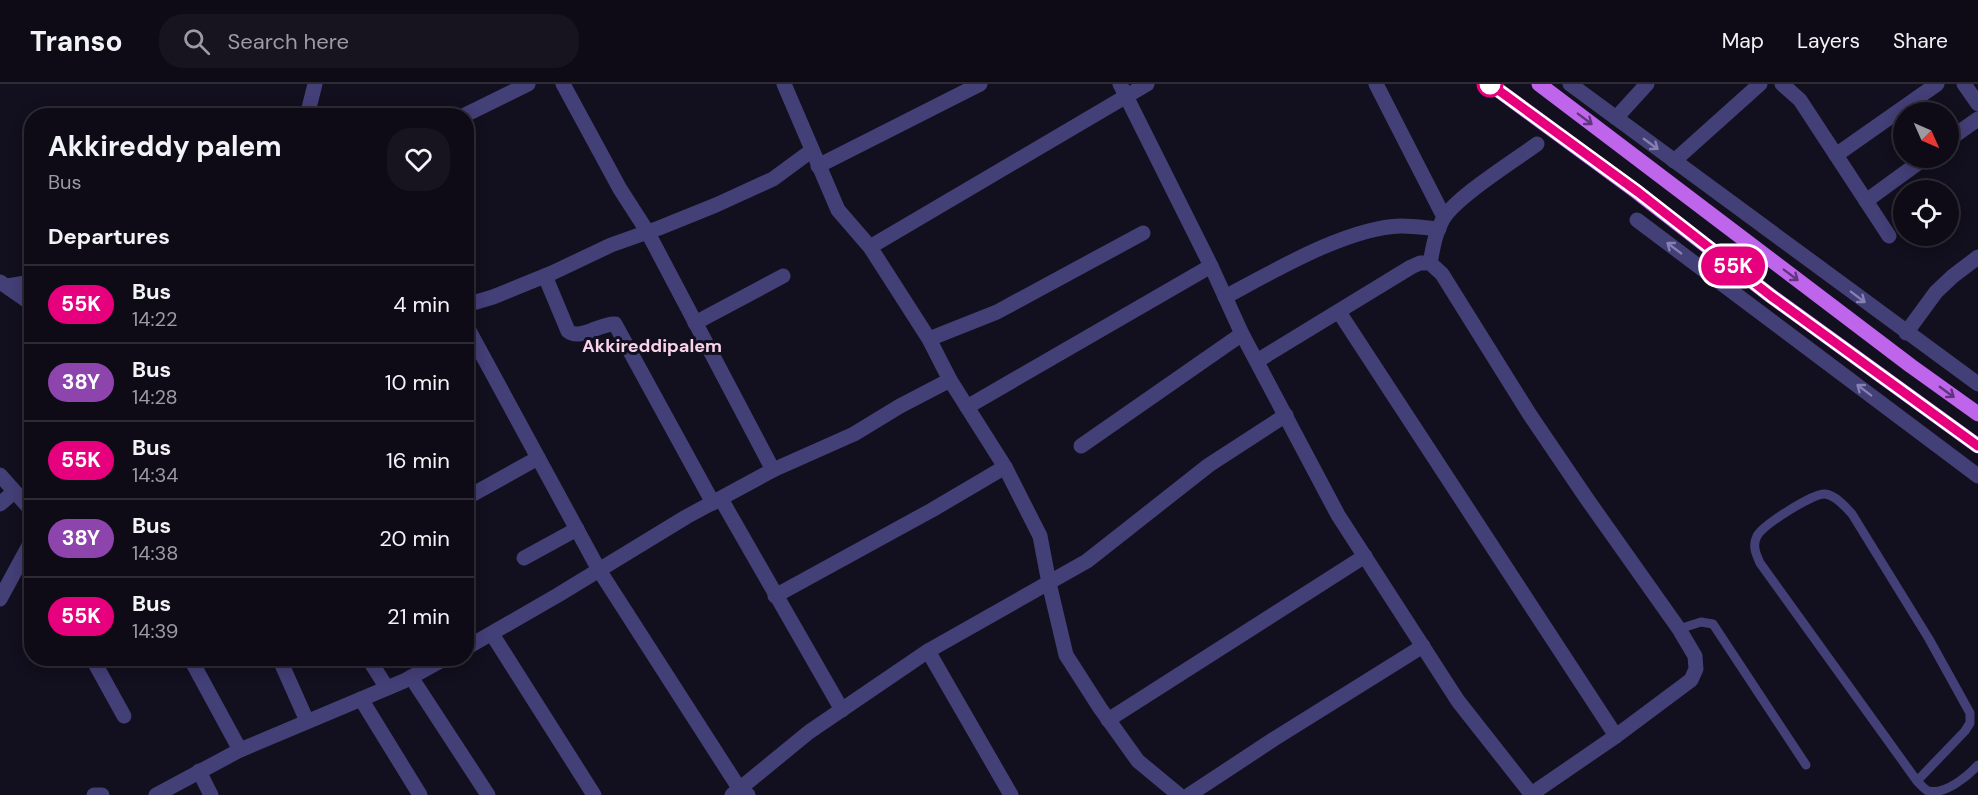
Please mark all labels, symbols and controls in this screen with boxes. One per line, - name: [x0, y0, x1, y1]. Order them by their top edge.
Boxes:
- search box: [159, 14, 579, 68]
- text: Transo: [30, 23, 123, 60]
- icon: search: [180, 25, 213, 58]
- text: Search here: [228, 27, 349, 56]
- text: Map: [1722, 27, 1764, 55]
- text: Layers: [1797, 27, 1860, 55]
- text: Share: [1893, 27, 1948, 55]
- unlabelled marker: [1477, 71, 1503, 97]
- north arrow: [1893, 102, 1959, 168]
- map controls: [1893, 102, 1959, 246]
- one-way arrow: [1577, 113, 1593, 126]
- text: Akkireddy palem: [48, 128, 282, 165]
- button: heart: [387, 128, 450, 191]
- one-way arrow: [1643, 137, 1659, 150]
- text: Bus: [48, 169, 82, 195]
- button: locate: [1893, 180, 1959, 246]
- text: Departures: [48, 222, 170, 251]
- one-way arrow: [1667, 242, 1683, 255]
- line badge: 55K: [1698, 246, 1768, 285]
- text: 55K: [1713, 252, 1753, 280]
- one-way arrow: [1783, 269, 1799, 281]
- text: Bus: [132, 277, 171, 306]
- text: 55K: [61, 290, 101, 318]
- text: 4 min: [393, 290, 450, 319]
- one-way arrow: [1850, 291, 1866, 304]
- text: 14:22: [132, 306, 177, 332]
- district label: Akkireddipalem: [582, 334, 722, 358]
- text: Bus: [132, 355, 171, 384]
- text: 38Y: [62, 368, 100, 396]
- text: 10 min: [385, 368, 450, 397]
- text: 14:28: [132, 384, 178, 410]
- one-way arrow: [1856, 384, 1872, 397]
- one-way arrow: [1939, 386, 1955, 398]
- text: Bus: [132, 433, 171, 462]
- text: 55K: [61, 446, 101, 474]
- text: 16 min: [386, 446, 450, 475]
- text: 14:34: [132, 462, 178, 488]
- text: Bus: [132, 511, 171, 540]
- text: 38Y: [62, 524, 100, 552]
- text: 20 min: [379, 524, 450, 553]
- text: 14:38: [132, 540, 178, 566]
- text: Bus: [132, 589, 171, 618]
- text: 55K: [61, 602, 101, 630]
- text: 21 min: [387, 602, 450, 631]
- text: 14:39: [132, 618, 178, 644]

